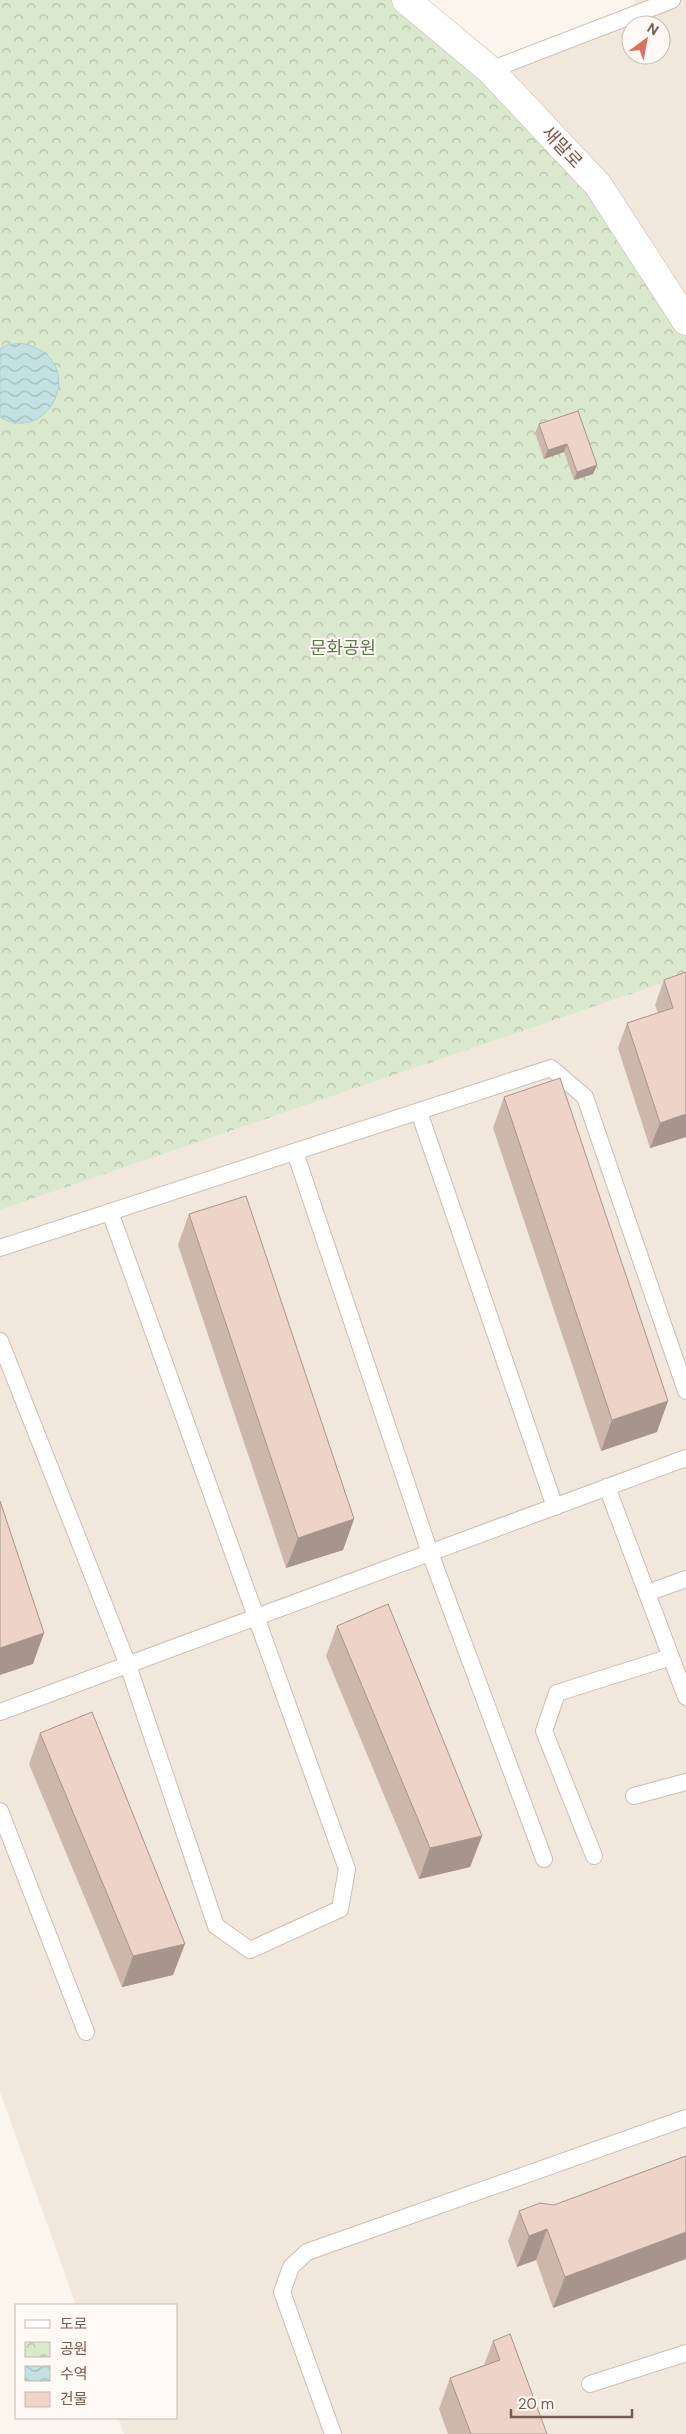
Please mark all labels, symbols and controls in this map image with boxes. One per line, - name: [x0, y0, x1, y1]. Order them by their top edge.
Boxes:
- north arrow: [621, 15, 671, 65]
- text: N: [644, 19, 662, 39]
- street label: 새말로: [536, 121, 588, 173]
- park label: 문화공원: [310, 636, 376, 660]
- legend: [15, 2304, 178, 2419]
- text: 도로: [60, 2314, 88, 2334]
- text: 공원: [60, 2339, 88, 2359]
- text: 수역: [60, 2364, 88, 2384]
- scale bar: [511, 2386, 632, 2418]
- text: 건물: [60, 2389, 88, 2409]
- text: 20 m: [518, 2394, 554, 2414]

